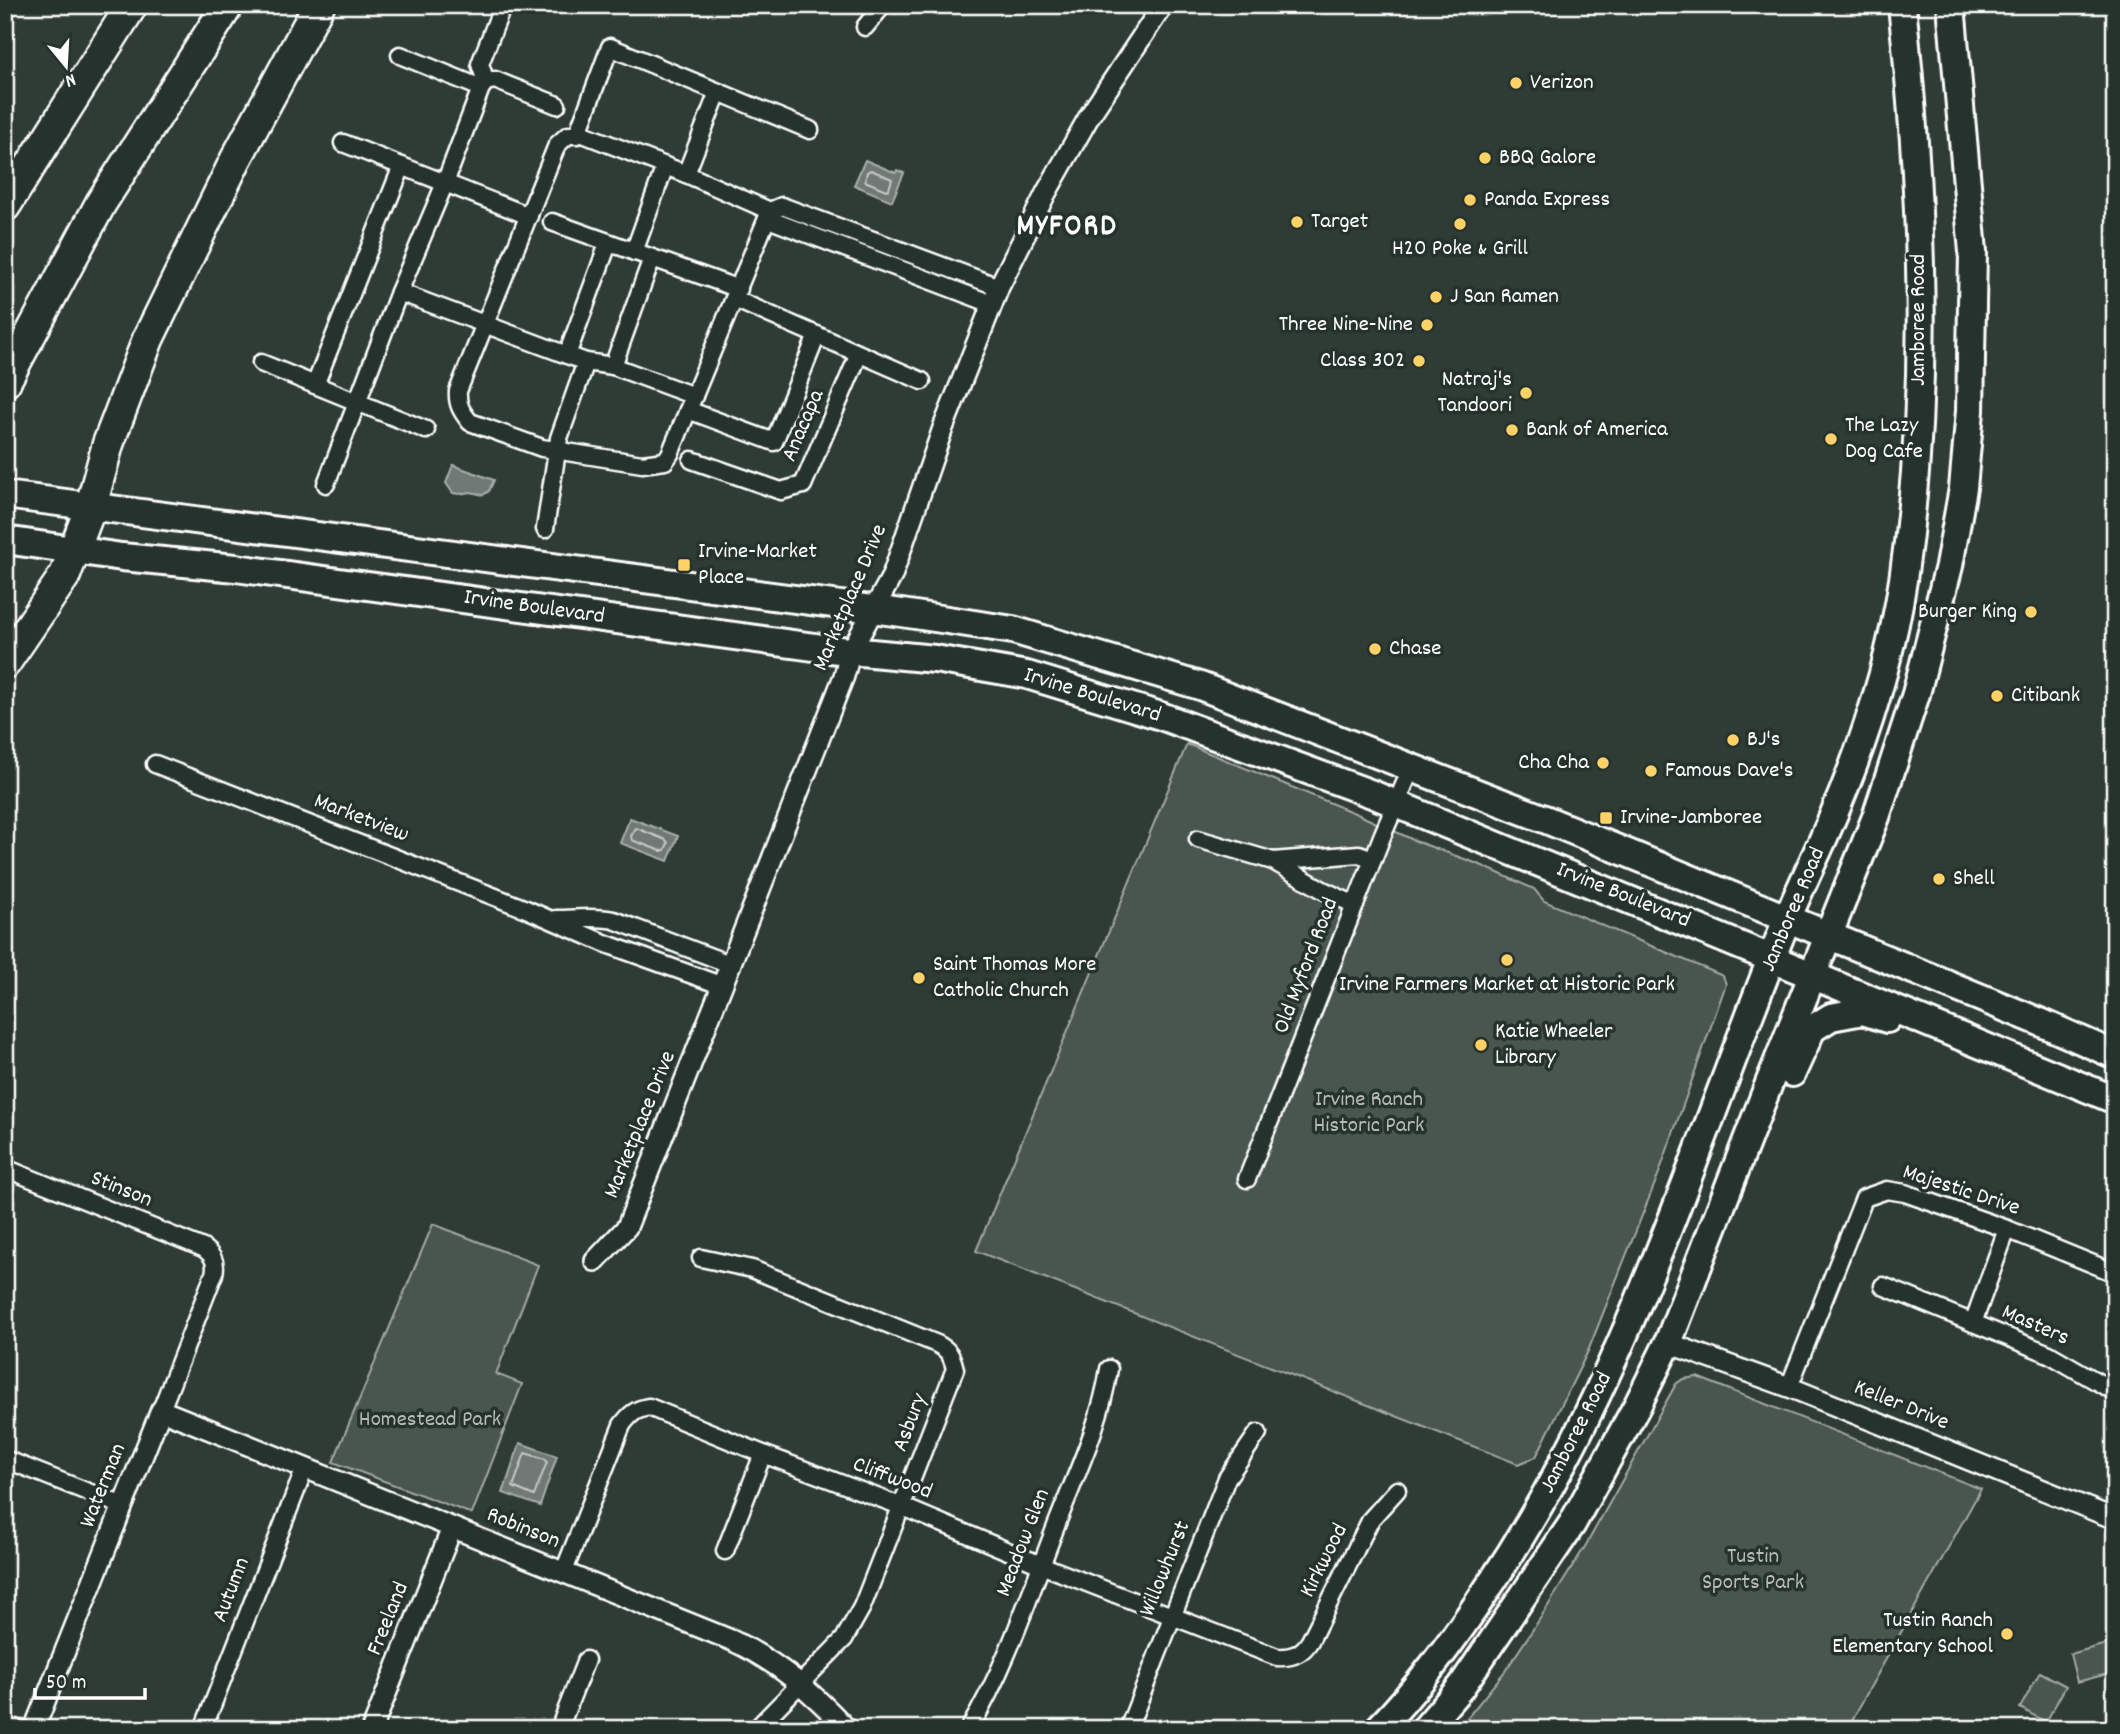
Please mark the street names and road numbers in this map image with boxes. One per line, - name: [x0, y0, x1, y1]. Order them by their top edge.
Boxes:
- street label: Jamboree Road: [1903, 254, 1936, 386]
- street label: Anacapa: [774, 384, 834, 467]
- street label: Marketplace Drive: [805, 519, 897, 677]
- street label: Irvine Boulevard: [461, 582, 607, 634]
- street label: Irvine Boulevard: [1019, 659, 1165, 733]
- street label: Marketview: [309, 786, 413, 852]
- street label: Jamboree Road: [1753, 843, 1835, 977]
- street label: Irvine Boulevard: [1551, 854, 1695, 938]
- street label: Old Myford Road: [1266, 893, 1348, 1039]
- street label: Marketplace Drive: [596, 1046, 686, 1204]
- street label: Majestic Drive: [1898, 1157, 2024, 1225]
- street label: Stinson: [85, 1163, 157, 1217]
- street label: Masters: [1996, 1297, 2074, 1355]
- street label: Jamboree Road: [1532, 1367, 1622, 1499]
- street label: Keller Drive: [1848, 1372, 1954, 1440]
- street label: Asbury: [885, 1388, 937, 1457]
- street label: Waterman: [72, 1439, 136, 1533]
- street label: Cliffwood: [847, 1449, 937, 1509]
- street label: Meadow Glen: [988, 1484, 1060, 1602]
- street label: Robinson: [481, 1499, 565, 1559]
- street label: Willowhurst: [1132, 1516, 1200, 1622]
- street label: Kirkwood: [1292, 1518, 1358, 1604]
- street label: Autumn: [205, 1553, 259, 1627]
- street label: Freeland: [359, 1577, 419, 1661]

